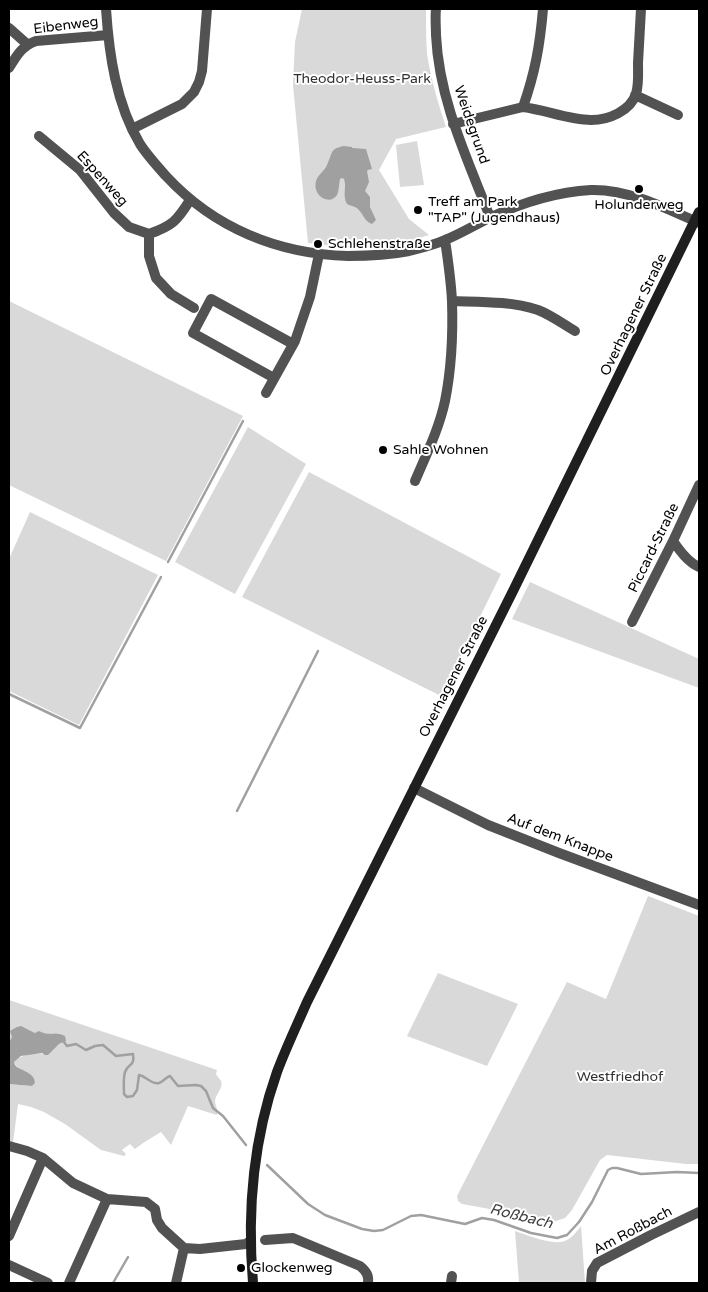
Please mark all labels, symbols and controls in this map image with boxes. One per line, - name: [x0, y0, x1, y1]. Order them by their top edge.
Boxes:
- street label: Eibenweg: [33, 14, 99, 38]
- park label: Theodor-Heuss-Park: [293, 71, 431, 87]
- street label: Weidegrund: [450, 84, 492, 166]
- street label: Espenweg: [73, 148, 131, 210]
- marker: Holunderweg: [633, 183, 645, 195]
- place label: Treff am Park "TAP" (Jugendhaus): [428, 194, 560, 226]
- place label: Holunderweg: [594, 197, 684, 213]
- marker: Treff am Park "TAP" (Jugendhaus): [412, 204, 424, 216]
- place label: Schlehenstraße: [328, 236, 431, 252]
- marker: Schlehenstraße: [312, 238, 324, 250]
- street label: Overhagener Straße: [597, 251, 671, 379]
- place label: Sahle Wohnen: [393, 442, 489, 458]
- marker: Sahle Wohnen: [377, 444, 389, 456]
- street label: Piccard-Straße: [625, 501, 683, 595]
- street label: Overhagener Straße: [416, 614, 492, 740]
- street label: Auf dem Knappe: [505, 810, 615, 866]
- park label: Westfriedhof: [577, 1069, 663, 1085]
- water label: Roßbach: [488, 1201, 554, 1233]
- street label: Am Roßbach: [591, 1203, 675, 1259]
- place label: Glockenweg: [251, 1260, 333, 1276]
- marker: Glockenweg: [235, 1262, 247, 1274]

